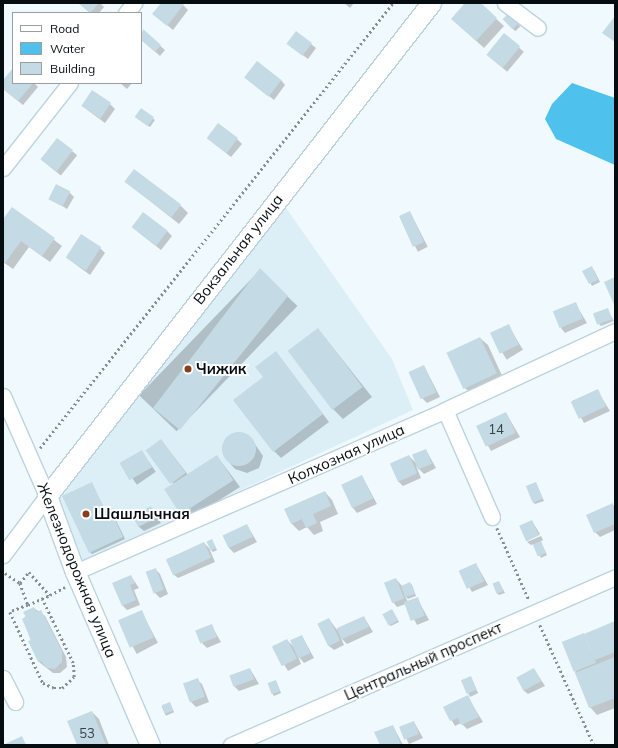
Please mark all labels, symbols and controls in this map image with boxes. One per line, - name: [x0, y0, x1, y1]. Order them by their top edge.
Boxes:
- legend: [12, 12, 142, 84]
- text: Road: [50, 21, 79, 36]
- text: Water: [50, 41, 85, 56]
- text: Building: [50, 61, 95, 76]
- street label: Вокзальная улица: [189, 190, 287, 308]
- place label: Чижик: [196, 360, 246, 378]
- marker: Чижик: [183, 364, 193, 374]
- street label: Колхозная улица: [285, 420, 407, 488]
- house number: 14: [488, 421, 504, 437]
- street label: Железнодорожная улица: [34, 480, 120, 660]
- place label: Шашлычная: [94, 505, 190, 523]
- marker: Шашлычная: [81, 509, 91, 519]
- street label: Центральный проспект: [341, 618, 505, 704]
- house number: 53: [79, 725, 95, 741]

